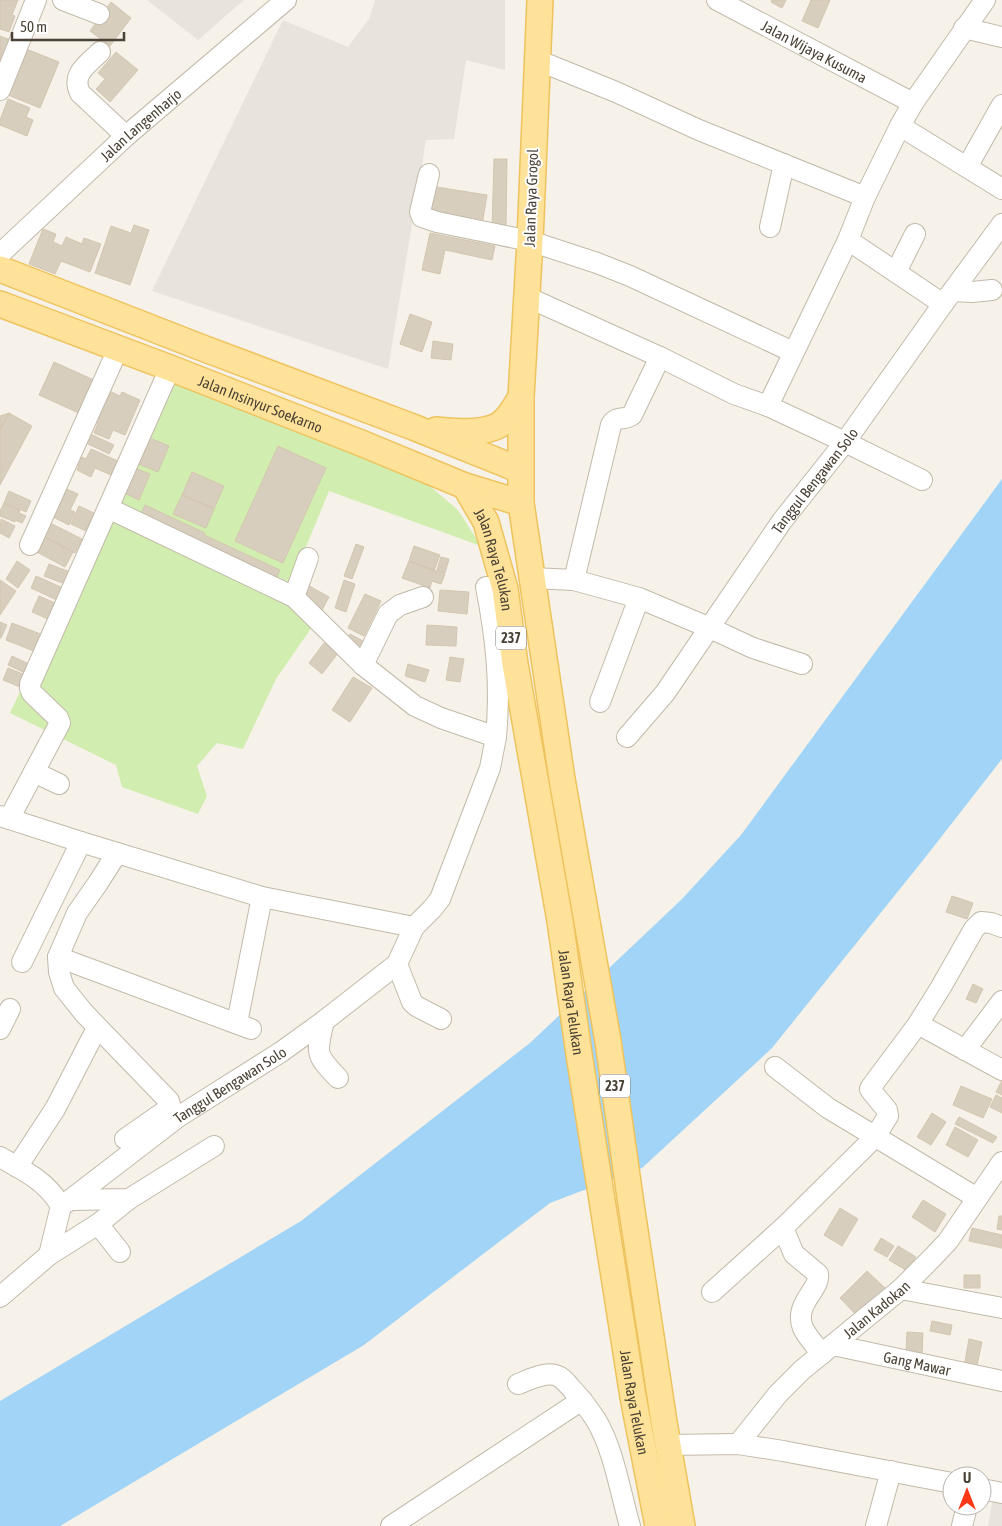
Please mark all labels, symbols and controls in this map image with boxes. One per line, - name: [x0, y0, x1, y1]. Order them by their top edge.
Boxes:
- scale bar: [12, 10, 125, 42]
- street label: Jalan Wijaya Kusuma: [759, 16, 870, 86]
- text: 50 m: [20, 18, 47, 35]
- street label: Jalan Langenharjo: [97, 85, 184, 164]
- street label: Jalan Raya Grogol: [521, 149, 541, 247]
- street label: Jalan Insinyur Soekarno: [196, 372, 325, 436]
- street label: Tanggul Bengawan Solo: [768, 424, 861, 536]
- street label: Jalan Raya Telukan: [471, 505, 516, 612]
- road number: 237: [496, 626, 526, 650]
- street label: Jalan Raya Telukan: [556, 948, 588, 1056]
- street label: Tanggul Bengawan Solo: [170, 1043, 289, 1126]
- road number: 237: [600, 1074, 630, 1098]
- street label: Jalan Kadokan: [840, 1277, 913, 1341]
- street label: Gang Mawar: [882, 1348, 953, 1378]
- street label: Jalan Raya Telukan: [617, 1349, 653, 1456]
- north arrow: [942, 1466, 992, 1516]
- text: U: [963, 1470, 971, 1486]

